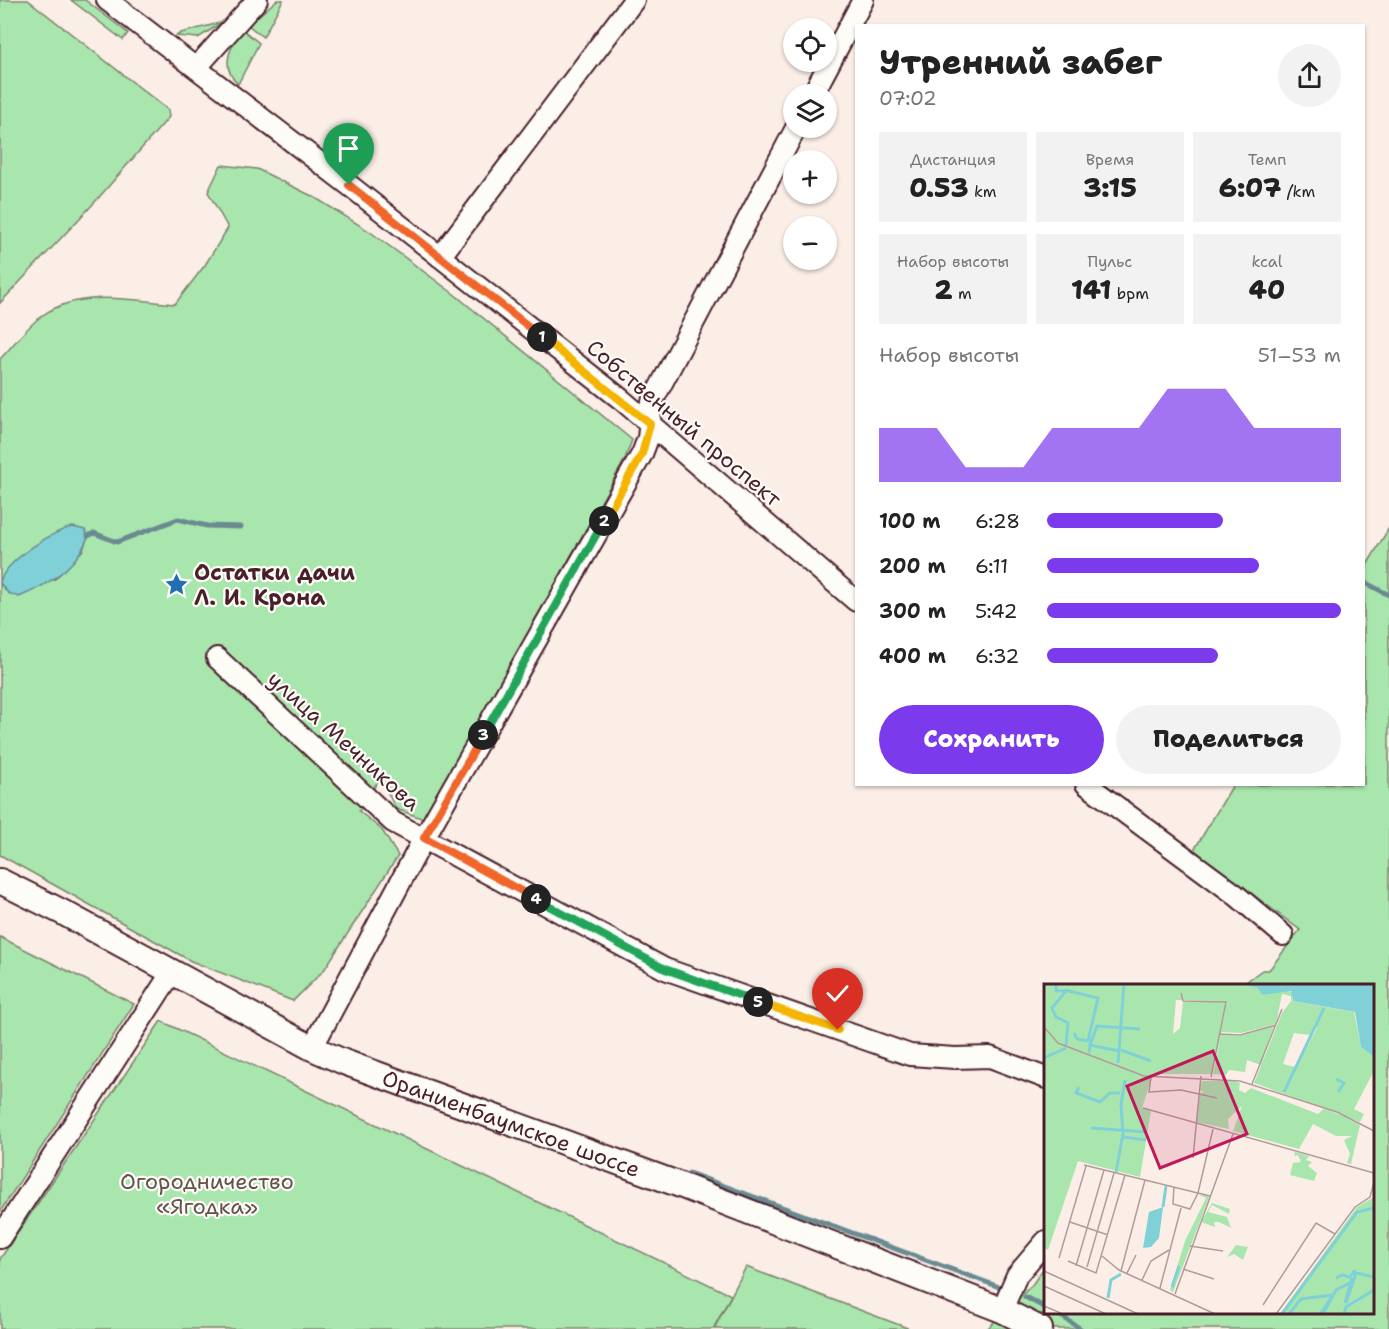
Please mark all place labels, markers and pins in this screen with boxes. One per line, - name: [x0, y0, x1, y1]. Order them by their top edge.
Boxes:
- pin: [323, 123, 374, 185]
- pin: 1: [527, 322, 557, 352]
- pin: 2: [589, 506, 619, 536]
- place label: Остатки дачи Л. И. Крона: [194, 558, 355, 612]
- place icon: Остатки дачи Л. И. Крона: [163, 572, 189, 598]
- pin: 3: [468, 720, 498, 750]
- pin: 4: [521, 884, 551, 914]
- pin: [812, 968, 863, 1030]
- pin: 5: [743, 987, 773, 1017]

